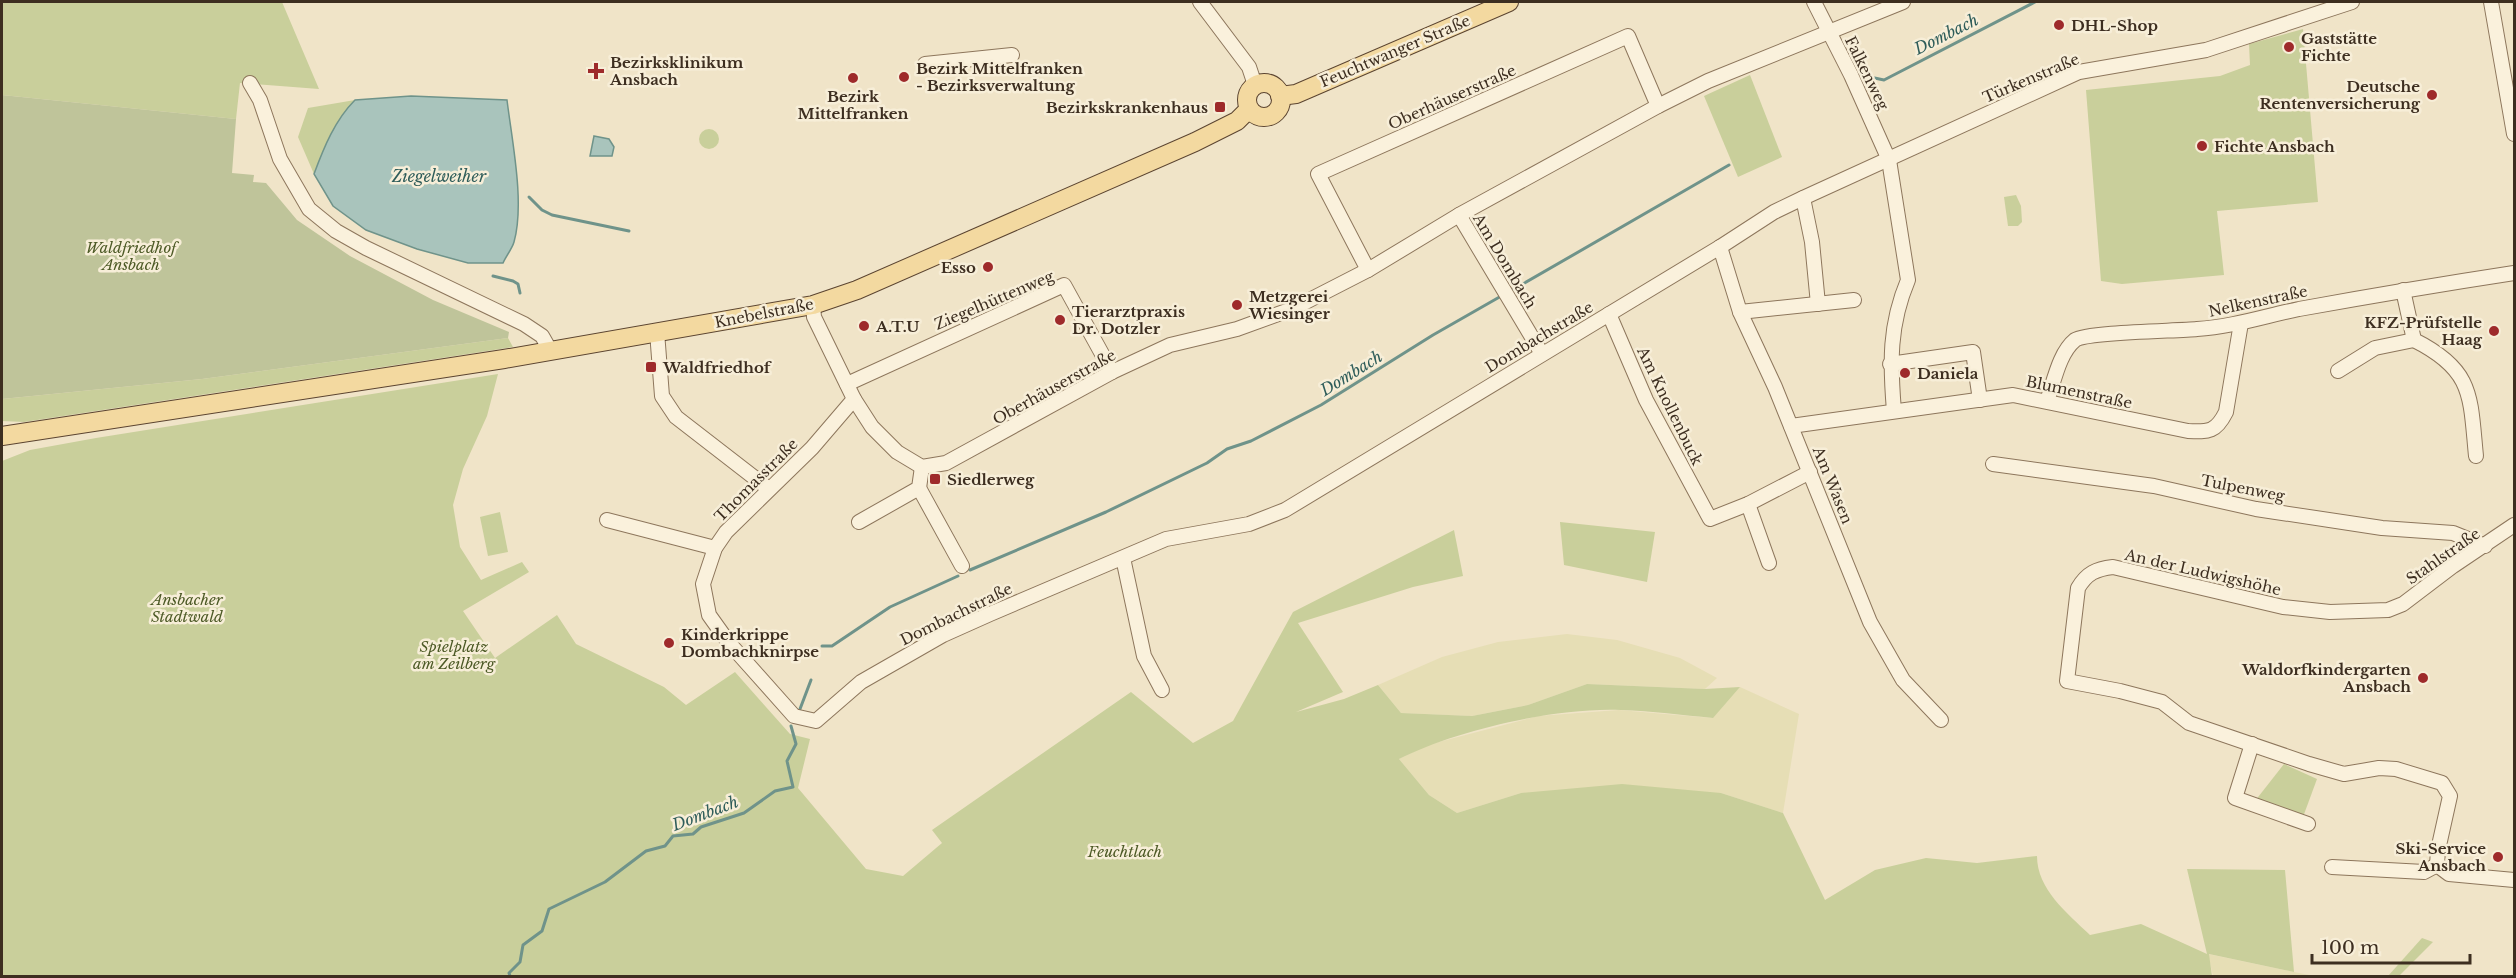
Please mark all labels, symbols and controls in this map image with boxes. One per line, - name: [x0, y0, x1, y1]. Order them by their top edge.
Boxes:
- water label: Dombach: [1910, 9, 1981, 59]
- street label: Feuchtwanger Straße: [1317, 11, 1473, 91]
- place label: DHL-Shop: [2071, 16, 2158, 35]
- marker: DHL-Shop: [2052, 18, 2066, 32]
- place label: Gaststätte Fichte: [2301, 29, 2377, 65]
- street label: Falkenweg: [1841, 33, 1894, 114]
- marker: Gaststätte Fichte: [2282, 40, 2296, 54]
- street label: Türkenstraße: [1980, 49, 2082, 107]
- place label: Bezirksklinikum Ansbach: [609, 53, 744, 89]
- place label: Bezirk Mittelfranken - Bezirksverwaltung: [916, 59, 1083, 95]
- street label: Oberhäuserstraße: [1385, 60, 1519, 134]
- marker: Bezirksklinikum Ansbach: [587, 62, 605, 80]
- marker: Bezirk Mittelfranken - Bezirksverwaltung: [897, 70, 911, 84]
- marker: Bezirk Mittelfranken: [846, 71, 860, 85]
- place label: Deutsche Rentenversicherung: [2259, 77, 2421, 113]
- place label: Bezirk Mittelfranken: [797, 87, 909, 123]
- marker: Deutsche Rentenversicherung: [2425, 88, 2439, 102]
- place label: Bezirkskrankenhaus: [1046, 98, 1208, 117]
- marker: Bezirkskrankenhaus: [1213, 100, 1227, 114]
- place label: Fichte Ansbach: [2214, 137, 2335, 156]
- marker: Fichte Ansbach: [2195, 139, 2209, 153]
- water label: Ziegelweiher: [391, 166, 487, 186]
- street label: Am Dombach: [1469, 209, 1541, 312]
- park label: Waldfriedhof Ansbach: [86, 238, 180, 274]
- place label: Esso: [941, 258, 976, 277]
- marker: Esso: [981, 260, 995, 274]
- street label: Ziegelhüttenweg: [931, 266, 1058, 334]
- street label: Nelkenstraße: [2207, 281, 2309, 321]
- place label: Metzgerei Wiesinger: [1248, 287, 1331, 323]
- street label: Knebelstraße: [713, 294, 815, 332]
- street label: Dombachstraße: [1482, 297, 1596, 377]
- marker: Metzgerei Wiesinger: [1230, 298, 1244, 312]
- place label: Tierarztpraxis Dr. Dotzler: [1072, 302, 1185, 338]
- marker: Tierarztpraxis Dr. Dotzler: [1053, 313, 1067, 327]
- place label: KFZ-Prüfstelle Haag: [2364, 313, 2483, 349]
- place label: A.T.U: [875, 317, 920, 336]
- marker: A.T.U: [857, 319, 871, 333]
- marker: KFZ-Prüfstelle Haag: [2487, 324, 2501, 338]
- street label: Am Knollenbuck: [1633, 343, 1707, 469]
- street label: Oberhäuserstraße: [989, 345, 1119, 429]
- water label: Dombach: [1315, 346, 1386, 400]
- place label: Waldfriedhof: [662, 358, 773, 377]
- marker: Waldfriedhof: [644, 360, 658, 374]
- place label: Daniela: [1917, 364, 1979, 383]
- marker: Daniela: [1898, 366, 1912, 380]
- street label: Blumenstraße: [2024, 371, 2134, 413]
- street label: Thomasstraße: [710, 434, 802, 526]
- street label: Am Wasen: [1809, 443, 1857, 526]
- place label: Siedlerweg: [947, 470, 1035, 489]
- street label: Tulpenweg: [2199, 471, 2288, 506]
- marker: Siedlerweg: [928, 472, 942, 486]
- street label: Stahlstraße: [2403, 524, 2483, 588]
- street label: An der Ludwigshöhe: [2122, 545, 2283, 599]
- street label: Dombachstraße: [897, 579, 1015, 649]
- park label: Ansbacher Stadtwald: [149, 590, 224, 626]
- place label: Kinderkrippe Dombachknirpse: [681, 625, 819, 661]
- marker: Kinderkrippe Dombachknirpse: [662, 636, 676, 650]
- park label: Spielplatz am Zeilberg: [413, 637, 496, 673]
- place label: Waldorfkindergarten Ansbach: [2241, 660, 2411, 696]
- marker: Waldorfkindergarten Ansbach: [2416, 671, 2430, 685]
- water label: Dombach: [668, 791, 741, 835]
- place label: Ski-Service Ansbach: [2396, 839, 2486, 875]
- park label: Feuchtlach: [1087, 842, 1163, 861]
- marker: Ski-Service Ansbach: [2491, 850, 2505, 864]
- scale bar: [2312, 927, 2470, 965]
- text: 100 m: [2321, 937, 2379, 959]

